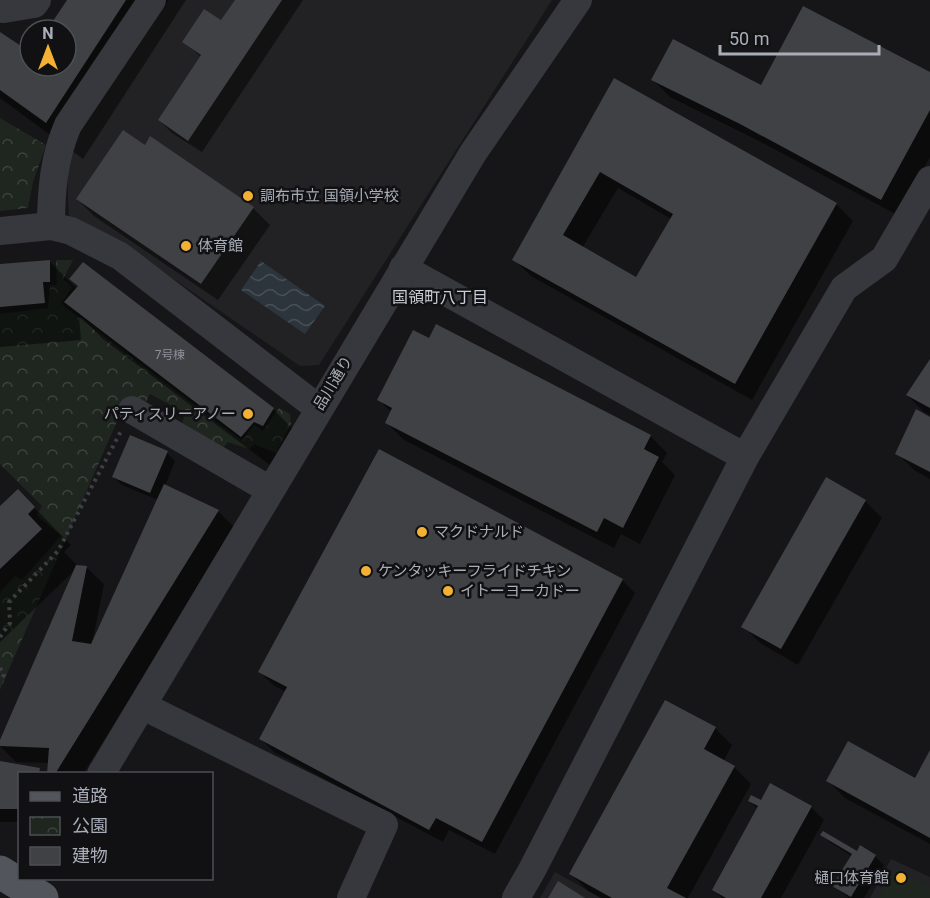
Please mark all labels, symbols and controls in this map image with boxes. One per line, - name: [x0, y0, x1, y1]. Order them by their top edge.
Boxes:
- north arrow: [18, 18, 78, 78]
- scale bar: [720, 18, 879, 56]
- text: N: [42, 24, 54, 43]
- text: 50 m: [729, 28, 769, 49]
- place label: 調布市立 国領小学校: [260, 187, 399, 205]
- marker: 調布市立 国領小学校: [241, 189, 255, 203]
- place label: 体育館: [198, 237, 243, 255]
- marker: 体育館: [179, 239, 193, 253]
- district label: 国領町八丁目: [392, 288, 488, 307]
- house number: 7号棟: [155, 348, 185, 362]
- street label: 品川通り: [310, 353, 356, 413]
- place label: パティスリーアノー: [104, 405, 236, 423]
- marker: パティスリーアノー: [241, 407, 255, 421]
- place label: マクドナルド: [434, 523, 524, 541]
- marker: マクドナルド: [415, 525, 429, 539]
- place label: ケンタッキーフライドチキン: [378, 562, 571, 580]
- marker: ケンタッキーフライドチキン: [359, 564, 373, 578]
- place label: イトーヨーカドー: [460, 582, 580, 600]
- marker: イトーヨーカドー: [441, 584, 455, 598]
- legend: [18, 772, 213, 880]
- text: 道路: [72, 785, 108, 806]
- text: 公園: [72, 815, 108, 836]
- text: 建物: [72, 845, 108, 866]
- place label: 樋口体育館: [814, 869, 889, 887]
- marker: 樋口体育館: [894, 871, 908, 885]

